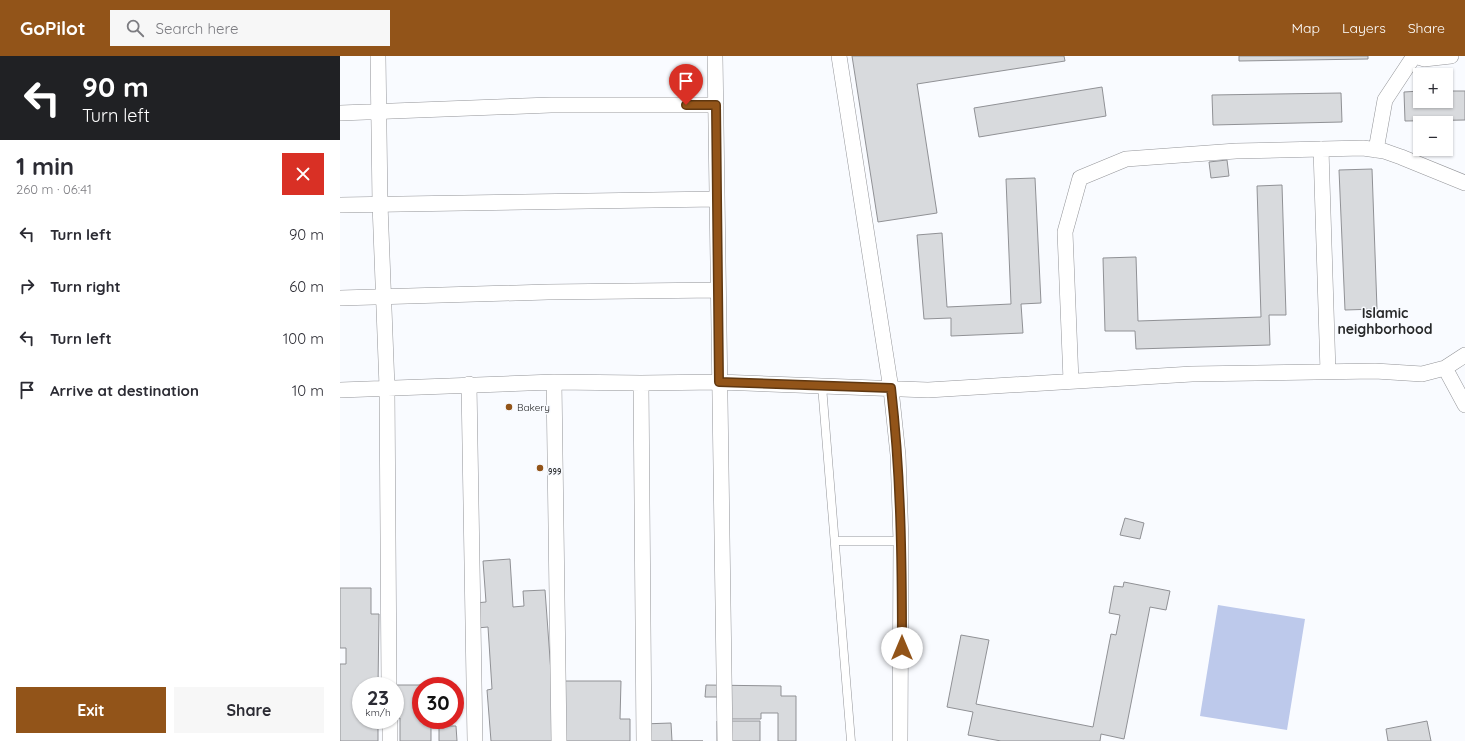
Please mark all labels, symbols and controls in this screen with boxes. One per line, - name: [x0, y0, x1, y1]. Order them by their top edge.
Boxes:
- search box: [110, 10, 390, 46]
- text: GoPilot: [20, 16, 86, 40]
- icon: search: [124, 17, 146, 39]
- text: Search here: [156, 19, 238, 38]
- text: Map: [1291, 19, 1320, 37]
- text: Layers: [1342, 19, 1386, 37]
- text: Share: [1408, 19, 1445, 37]
- pin: [669, 64, 703, 105]
- map controls: [1413, 68, 1453, 156]
- button: +: [1413, 68, 1453, 108]
- text: 90 m: [82, 69, 149, 104]
- icon: arrive: [675, 70, 697, 92]
- icon: left: [16, 72, 68, 124]
- text: Turn left: [82, 104, 150, 127]
- button: −: [1413, 116, 1453, 156]
- text: 1 min: [16, 151, 74, 181]
- button: close: [282, 153, 324, 195]
- text: 260 m · 06:41: [16, 181, 92, 197]
- icon: left: [16, 223, 38, 245]
- text: Turn left: [50, 225, 112, 244]
- text: 90 m: [289, 225, 324, 244]
- icon: right: [16, 275, 38, 297]
- text: Turn right: [50, 277, 121, 296]
- text: 60 m: [289, 277, 324, 296]
- district label: Islamic neighborhood: [1337, 304, 1433, 338]
- icon: left: [16, 327, 38, 349]
- text: Turn left: [50, 329, 112, 348]
- text: 100 m: [283, 329, 324, 348]
- icon: arrive: [16, 379, 38, 401]
- text: Arrive at destination: [50, 381, 199, 400]
- text: 10 m: [292, 381, 324, 400]
- place label: Bakery: [517, 401, 550, 414]
- marker: Bakery: [504, 402, 514, 412]
- place label: ووو: [548, 462, 561, 475]
- marker: ووو: [535, 463, 545, 473]
- position arrow: [881, 627, 923, 669]
- speed limit sign: 30: [412, 677, 464, 729]
- text: 23: [367, 685, 389, 710]
- button: Exit: [16, 687, 166, 733]
- button: Share: [174, 687, 324, 733]
- text: km/h: [365, 706, 391, 719]

